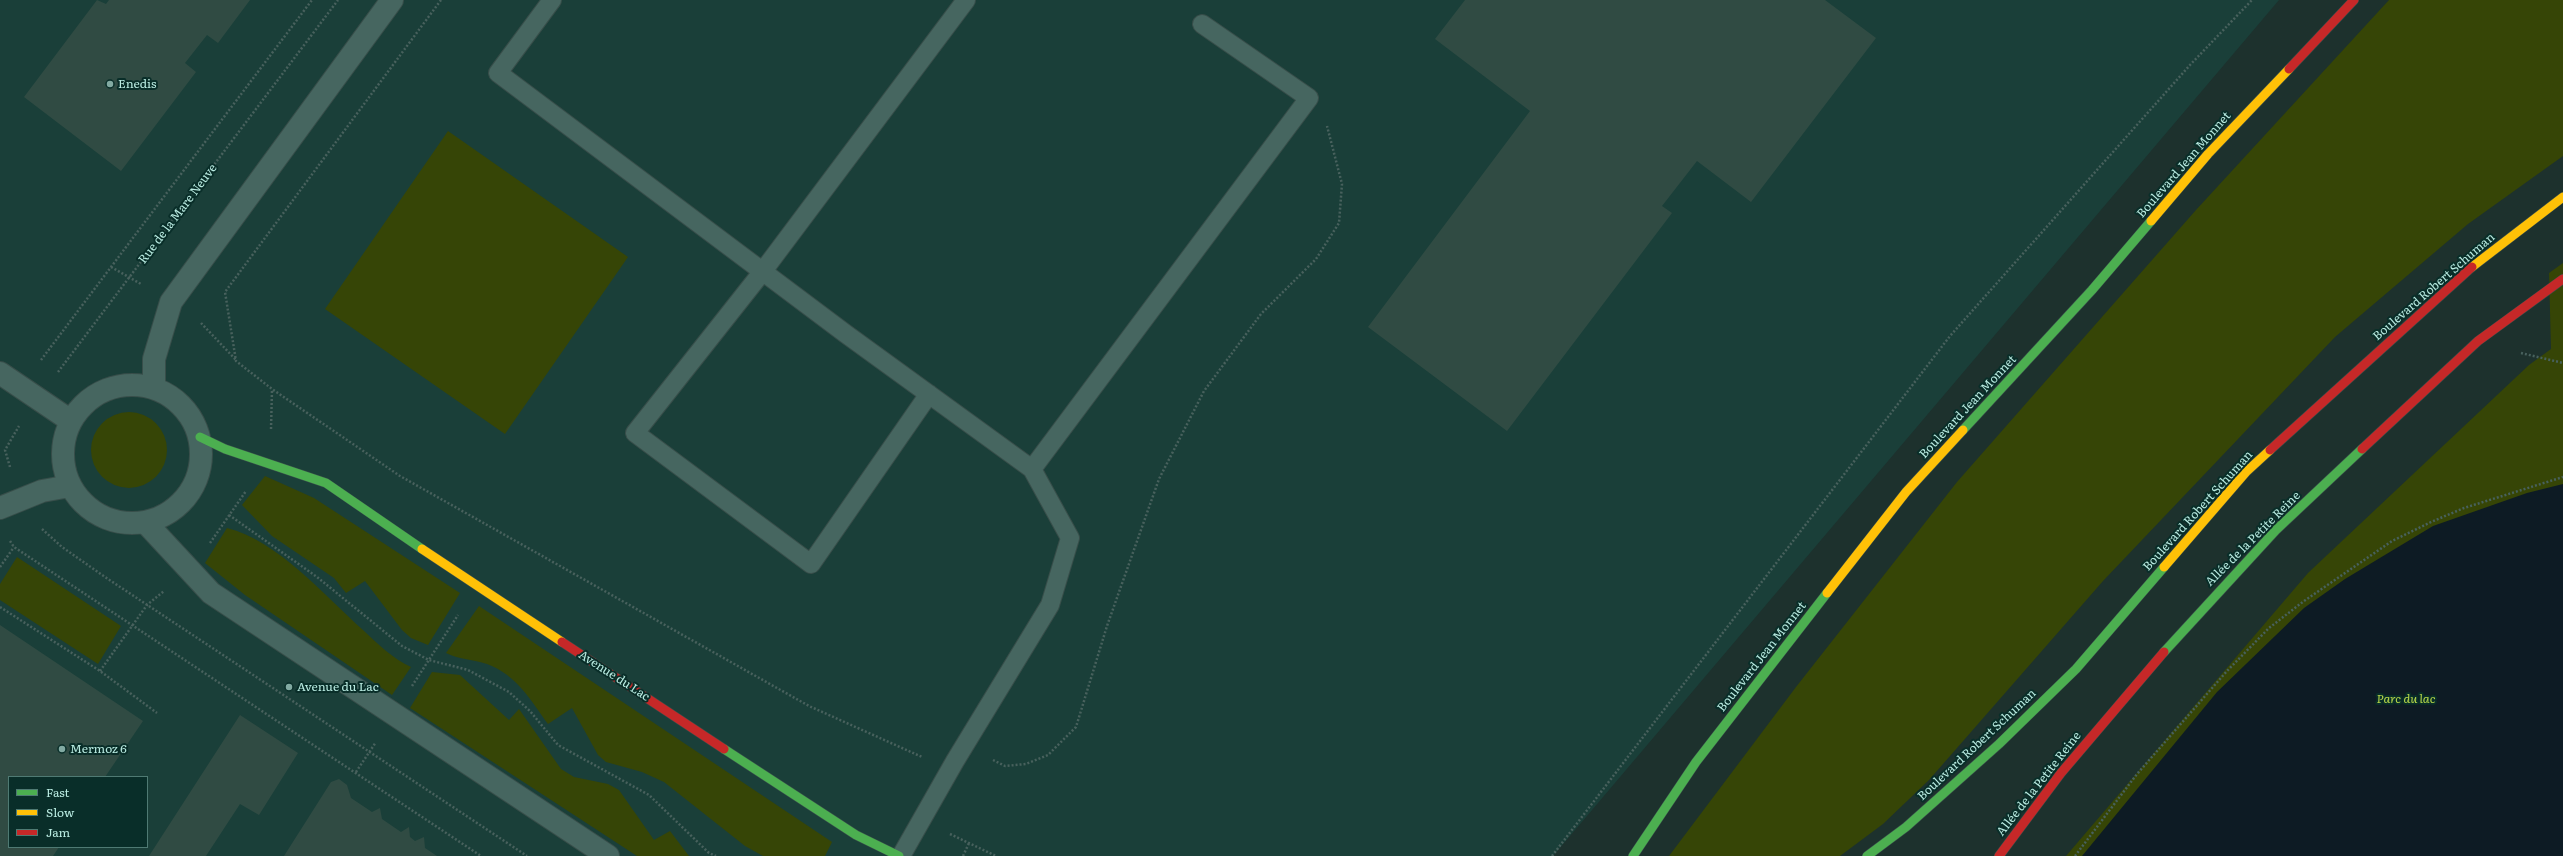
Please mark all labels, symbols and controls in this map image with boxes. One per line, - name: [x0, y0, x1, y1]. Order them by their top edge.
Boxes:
- place label: Enedis: [118, 77, 157, 91]
- marker: Enedis: [105, 79, 115, 89]
- street label: Boulevard Jean Monnet: [2134, 109, 2234, 221]
- street label: Rue de la Mare Neuve: [136, 161, 220, 267]
- street label: Boulevard Robert Schuman: [2370, 230, 2498, 344]
- street label: Boulevard Jean Monnet: [1917, 353, 2019, 461]
- street label: Boulevard Robert Schuman: [2140, 448, 2256, 574]
- street label: Allée de la Petite Reine: [2203, 489, 2303, 589]
- street label: Boulevard Jean Monnet: [1715, 599, 1809, 715]
- street label: Avenue du Lac: [576, 648, 652, 704]
- place label: Avenue du Lac: [297, 680, 379, 694]
- marker: Avenue du Lac: [284, 682, 294, 692]
- street label: Boulevard Robert Schuman: [1915, 686, 2039, 804]
- park label: Parc du lac: [2376, 692, 2436, 706]
- street label: Allée de la Petite Reine: [1994, 729, 2084, 839]
- place label: Mermoz 6: [70, 742, 127, 756]
- marker: Mermoz 6: [57, 744, 67, 754]
- legend: [8, 776, 148, 848]
- text: Fast: [46, 783, 69, 801]
- text: Slow: [46, 803, 74, 821]
- text: Jam: [46, 823, 70, 841]

